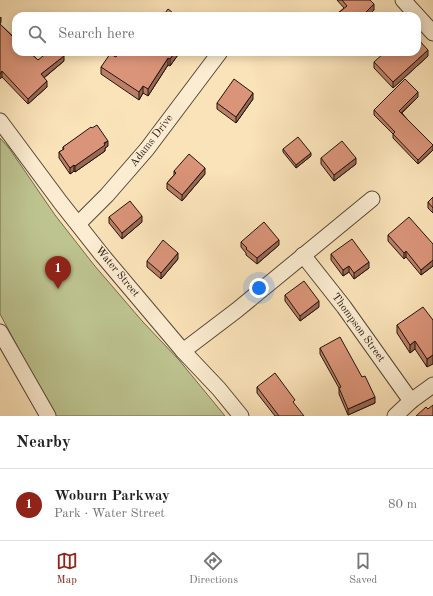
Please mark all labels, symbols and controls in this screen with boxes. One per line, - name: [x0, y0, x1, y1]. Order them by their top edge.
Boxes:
- search box: [12, 12, 421, 56]
- icon: search: [26, 23, 48, 45]
- text: Search here: [58, 27, 135, 42]
- street label: Adams Drive: [128, 113, 176, 169]
- street label: Water Street: [93, 245, 141, 299]
- pin: 1: [45, 256, 71, 289]
- your location: [249, 278, 269, 298]
- street label: Thompson Street: [329, 292, 387, 365]
- text: Nearby: [16, 434, 71, 451]
- text: Woburn Parkway: [54, 489, 170, 504]
- text: 1: [25, 498, 33, 511]
- text: 80 m: [388, 498, 417, 511]
- text: Park · Water Street: [54, 507, 165, 520]
- tab: Map: [56, 550, 78, 588]
- tab: Directions: [189, 550, 238, 588]
- tab: Saved: [349, 550, 377, 588]

